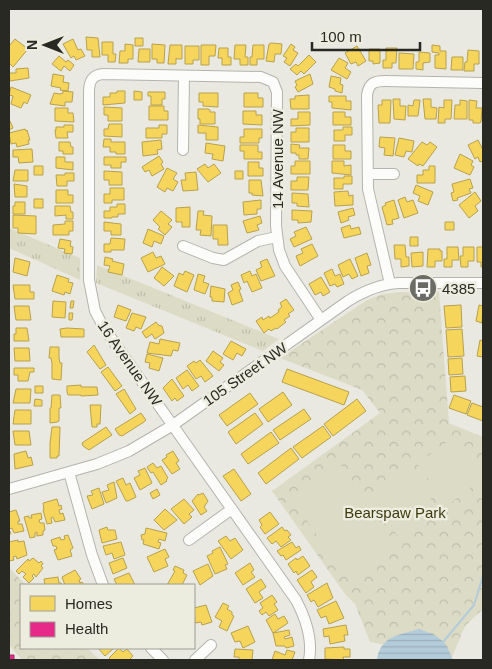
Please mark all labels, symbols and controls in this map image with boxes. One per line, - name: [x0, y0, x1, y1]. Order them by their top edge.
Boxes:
- north arrow: [20, 20, 70, 70]
- scale bar: [312, 20, 420, 52]
- text: 100 m: [320, 28, 362, 45]
- text: N: [24, 40, 40, 50]
- street label: 14 Avenue NW: [269, 108, 286, 209]
- bus stop icon: 4385: [408, 273, 438, 303]
- place label: 4385: [442, 280, 475, 297]
- street label: 16 Avenue NW: [94, 317, 166, 409]
- street label: 105 Street NW: [200, 338, 291, 409]
- park label: Bearspaw Park: [344, 504, 446, 521]
- legend: [20, 584, 195, 649]
- text: Homes: [65, 595, 113, 612]
- text: Health: [65, 620, 108, 637]

